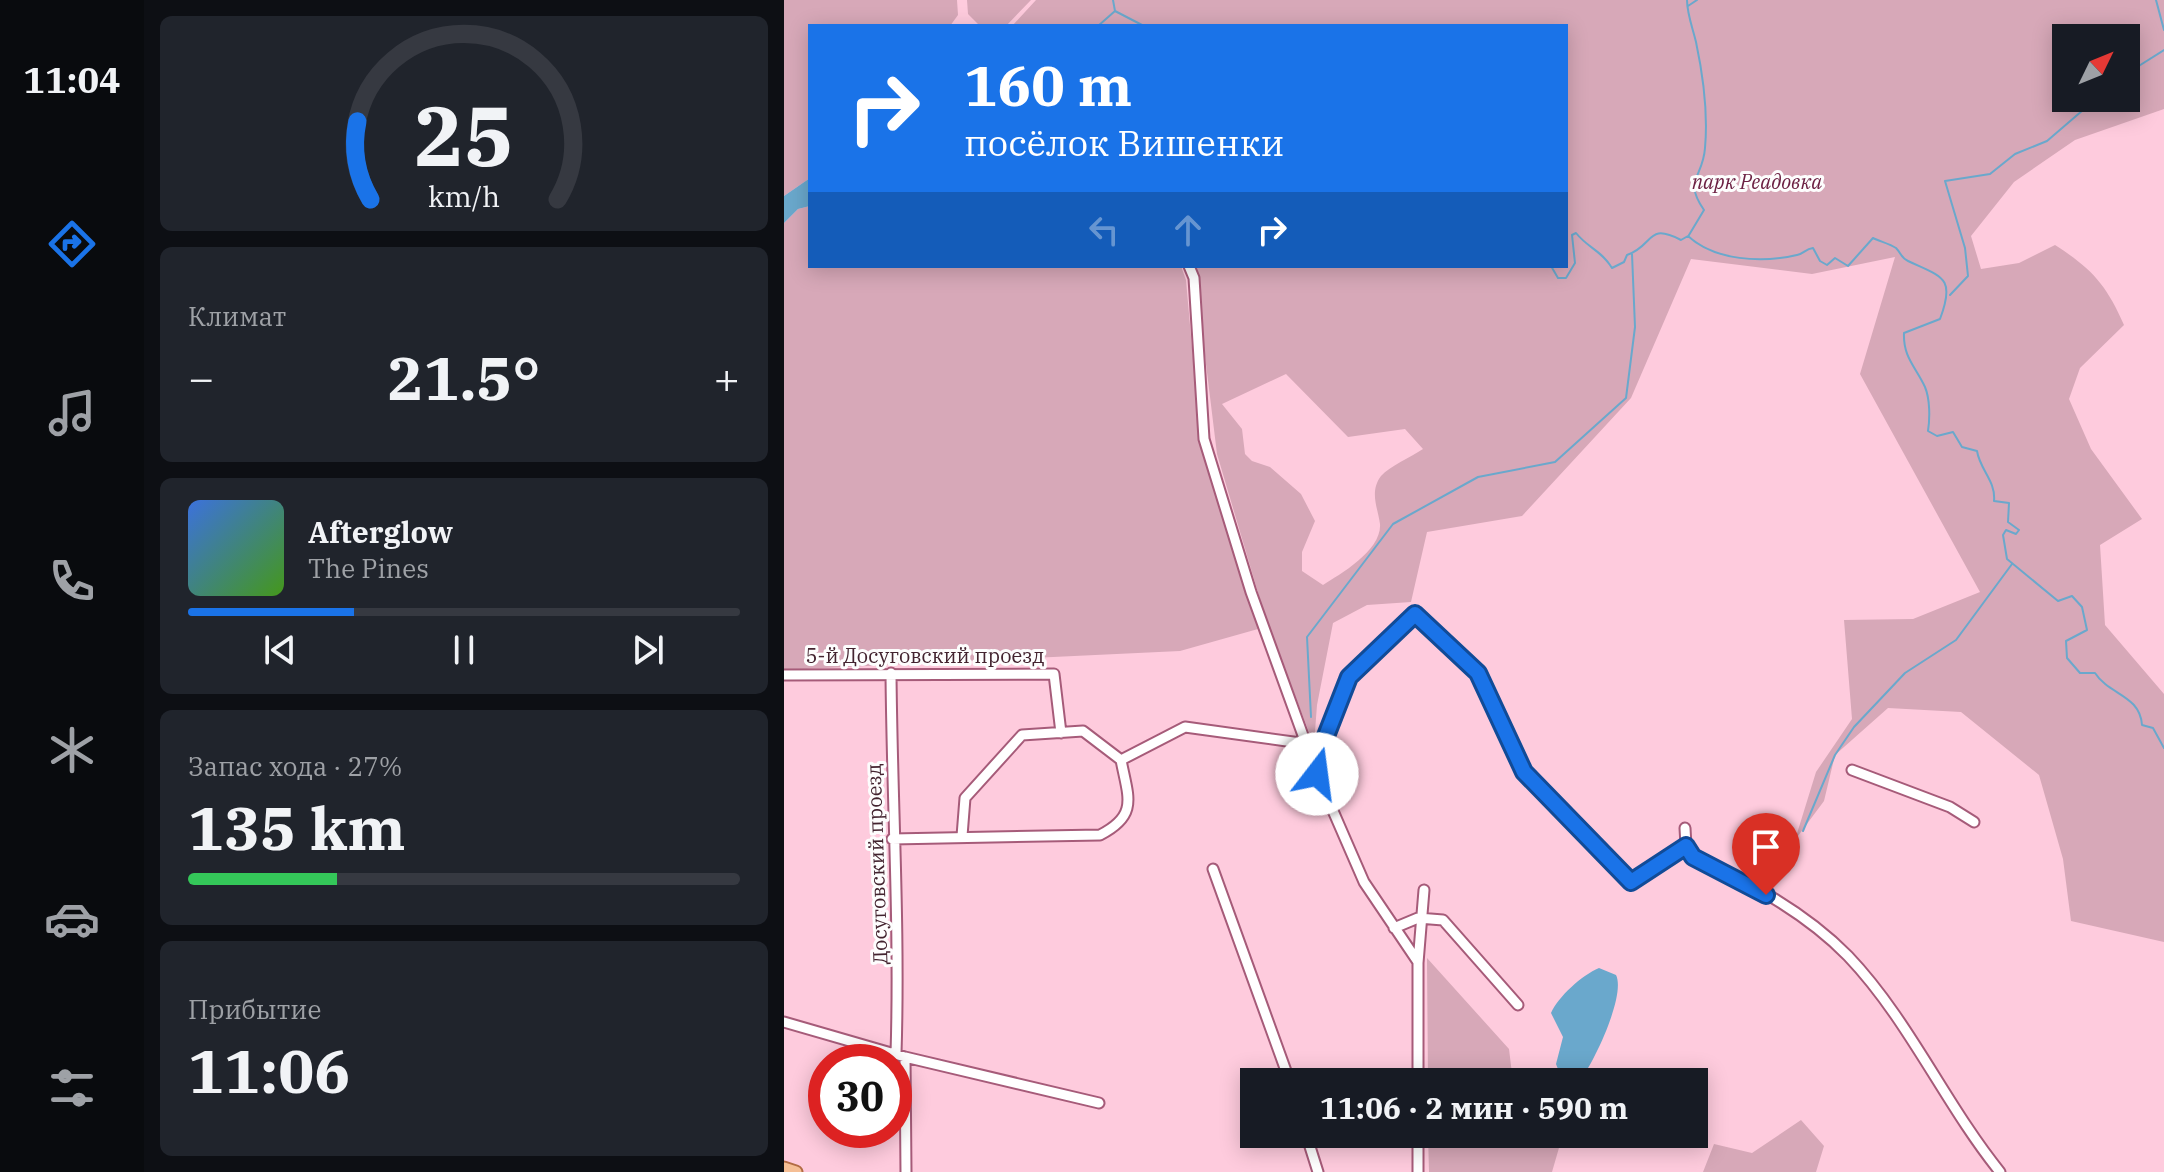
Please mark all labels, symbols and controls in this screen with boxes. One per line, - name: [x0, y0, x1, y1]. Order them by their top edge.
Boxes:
- north arrow: [2052, 24, 2140, 112]
- map controls: [2052, 24, 2140, 112]
- text: 160 m: [964, 49, 1132, 121]
- text: 11:04: [23, 56, 121, 103]
- icon: right: [832, 56, 936, 160]
- text: 25: [414, 80, 514, 188]
- text: посёлок Вишенки: [964, 119, 1284, 166]
- park label: парк Реадовка: [1692, 168, 1822, 195]
- text: km/h: [428, 178, 500, 215]
- icon: left: [1082, 208, 1126, 252]
- icon: ahead: [1166, 208, 1210, 252]
- icon: right: [1250, 208, 1294, 252]
- icon: directions: [44, 216, 100, 272]
- text: Климат: [188, 299, 286, 333]
- text: 21.5°: [387, 338, 541, 417]
- text: −: [188, 349, 214, 406]
- text: +: [714, 349, 740, 406]
- icon: music: [44, 385, 100, 441]
- text: Afterglow: [308, 512, 453, 551]
- text: The Pines: [308, 551, 429, 585]
- icon: phone: [44, 553, 100, 609]
- icon: previous: [258, 628, 302, 672]
- icon: pause: [442, 628, 486, 672]
- icon: next: [626, 628, 670, 672]
- street label: 5-й Досуговский проезд: [806, 642, 1044, 669]
- icon: climate: [44, 722, 100, 778]
- position arrow: [1275, 732, 1359, 816]
- text: Запас хода · 27%: [188, 749, 403, 783]
- street label: Досуговский проезд: [859, 763, 894, 965]
- text: 135 km: [188, 788, 406, 867]
- pin: [1732, 813, 1800, 895]
- icon: arrive: [1744, 825, 1788, 869]
- icon: car: [44, 891, 100, 947]
- text: Прибытие: [188, 992, 321, 1026]
- text: 11:06: [188, 1031, 350, 1110]
- speed limit sign: 30: [808, 1044, 912, 1148]
- icon: filters: [44, 1060, 100, 1116]
- text: 11:06 · 2 мин · 590 m: [1320, 1088, 1628, 1127]

